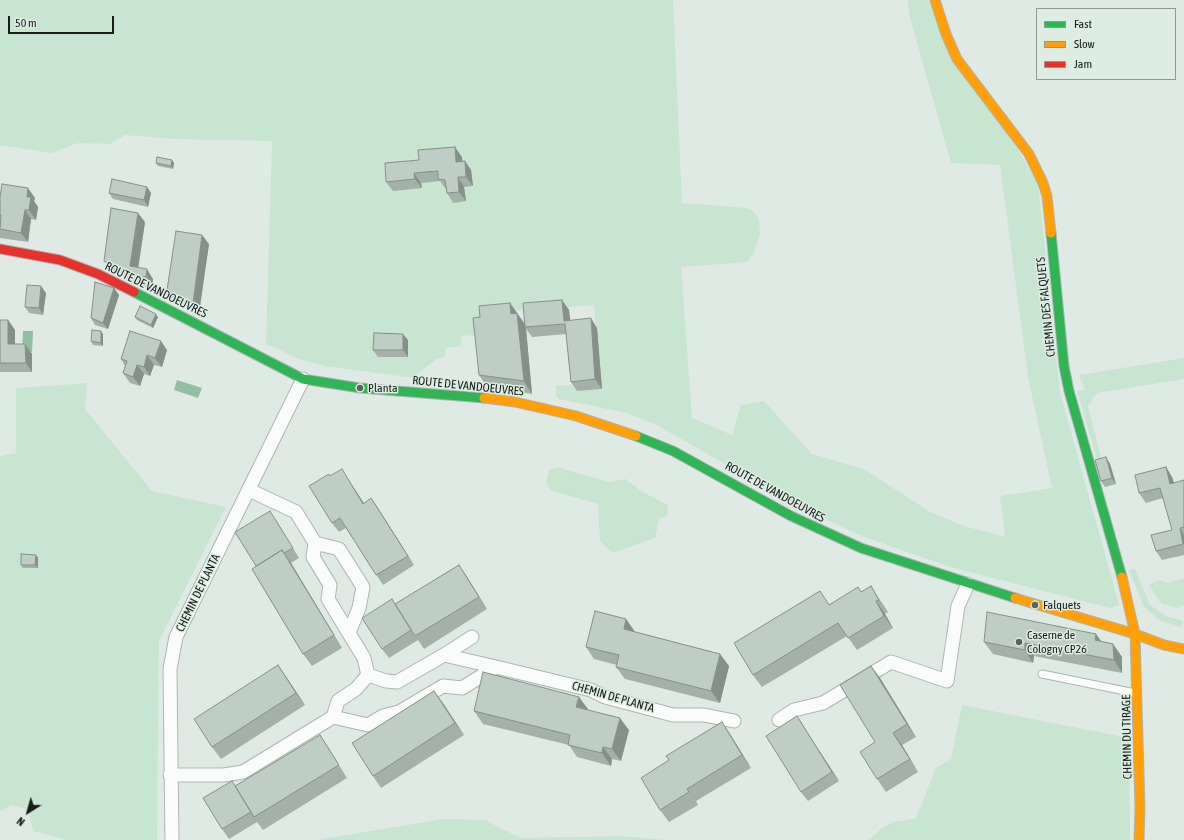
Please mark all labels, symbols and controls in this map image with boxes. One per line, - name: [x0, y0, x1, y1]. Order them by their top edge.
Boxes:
- scale bar: [10, 8, 116, 34]
- legend: [1036, 8, 1176, 80]
- text: 50 m: [15, 16, 37, 30]
- text: Fast: [1074, 17, 1092, 31]
- text: Slow: [1074, 37, 1095, 51]
- text: Jam: [1074, 57, 1092, 71]
- street label: CHEMIN DES FALQUETS: [1034, 256, 1058, 358]
- street label: ROUTE DE VANDOEUVRES: [103, 259, 209, 321]
- street label: ROUTE DE VANDOEUVRES: [412, 373, 524, 399]
- place label: Planta: [368, 381, 397, 395]
- marker: Planta: [355, 383, 365, 393]
- street label: ROUTE DE VANDOEUVRES: [723, 459, 827, 525]
- street label: CHEMIN DE PLANTA: [173, 552, 223, 634]
- place label: Falquets: [1043, 598, 1081, 612]
- marker: Falquets: [1030, 600, 1040, 610]
- place label: Caserne de Cologny CP26: [1027, 628, 1087, 656]
- marker: Caserne de Cologny CP26: [1014, 637, 1024, 647]
- street label: CHEMIN DE PLANTA: [570, 678, 656, 716]
- street label: CHEMIN DU TIRAGE: [1119, 695, 1135, 779]
- north arrow: [8, 792, 48, 832]
- text: N: [15, 815, 27, 828]

